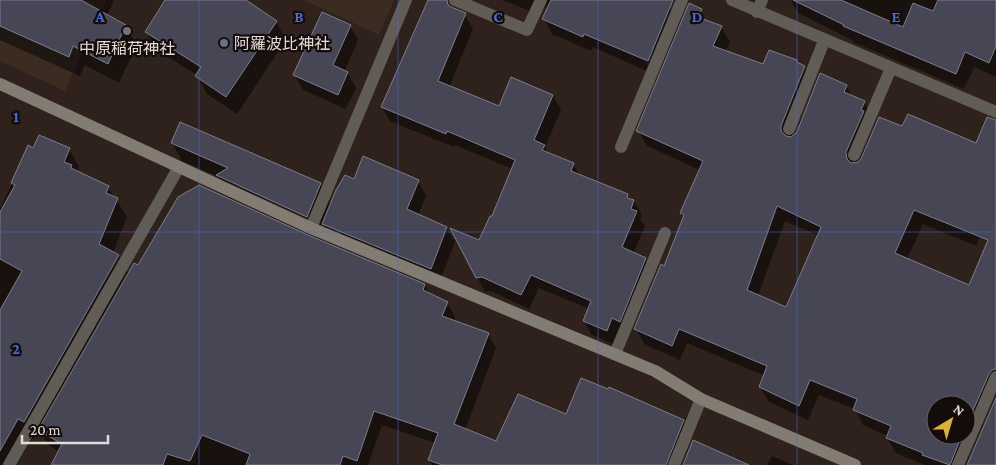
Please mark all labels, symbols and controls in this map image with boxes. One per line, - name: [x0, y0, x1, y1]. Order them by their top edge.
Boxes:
- text: A: [94, 8, 105, 25]
- text: B: [294, 8, 304, 25]
- text: C: [493, 8, 503, 25]
- text: D: [691, 8, 703, 25]
- text: E: [891, 8, 901, 25]
- marker: 中原稲荷神社: [121, 25, 133, 37]
- place label: 阿羅波比神社: [234, 35, 330, 52]
- marker: 阿羅波比神社: [218, 37, 230, 49]
- place label: 中原稲荷神社: [79, 40, 175, 57]
- text: 1: [13, 108, 19, 125]
- text: 2: [12, 340, 20, 357]
- north arrow: [926, 395, 976, 445]
- text: N: [950, 401, 968, 419]
- scale bar: [22, 412, 109, 444]
- text: 20 m: [30, 422, 61, 438]

